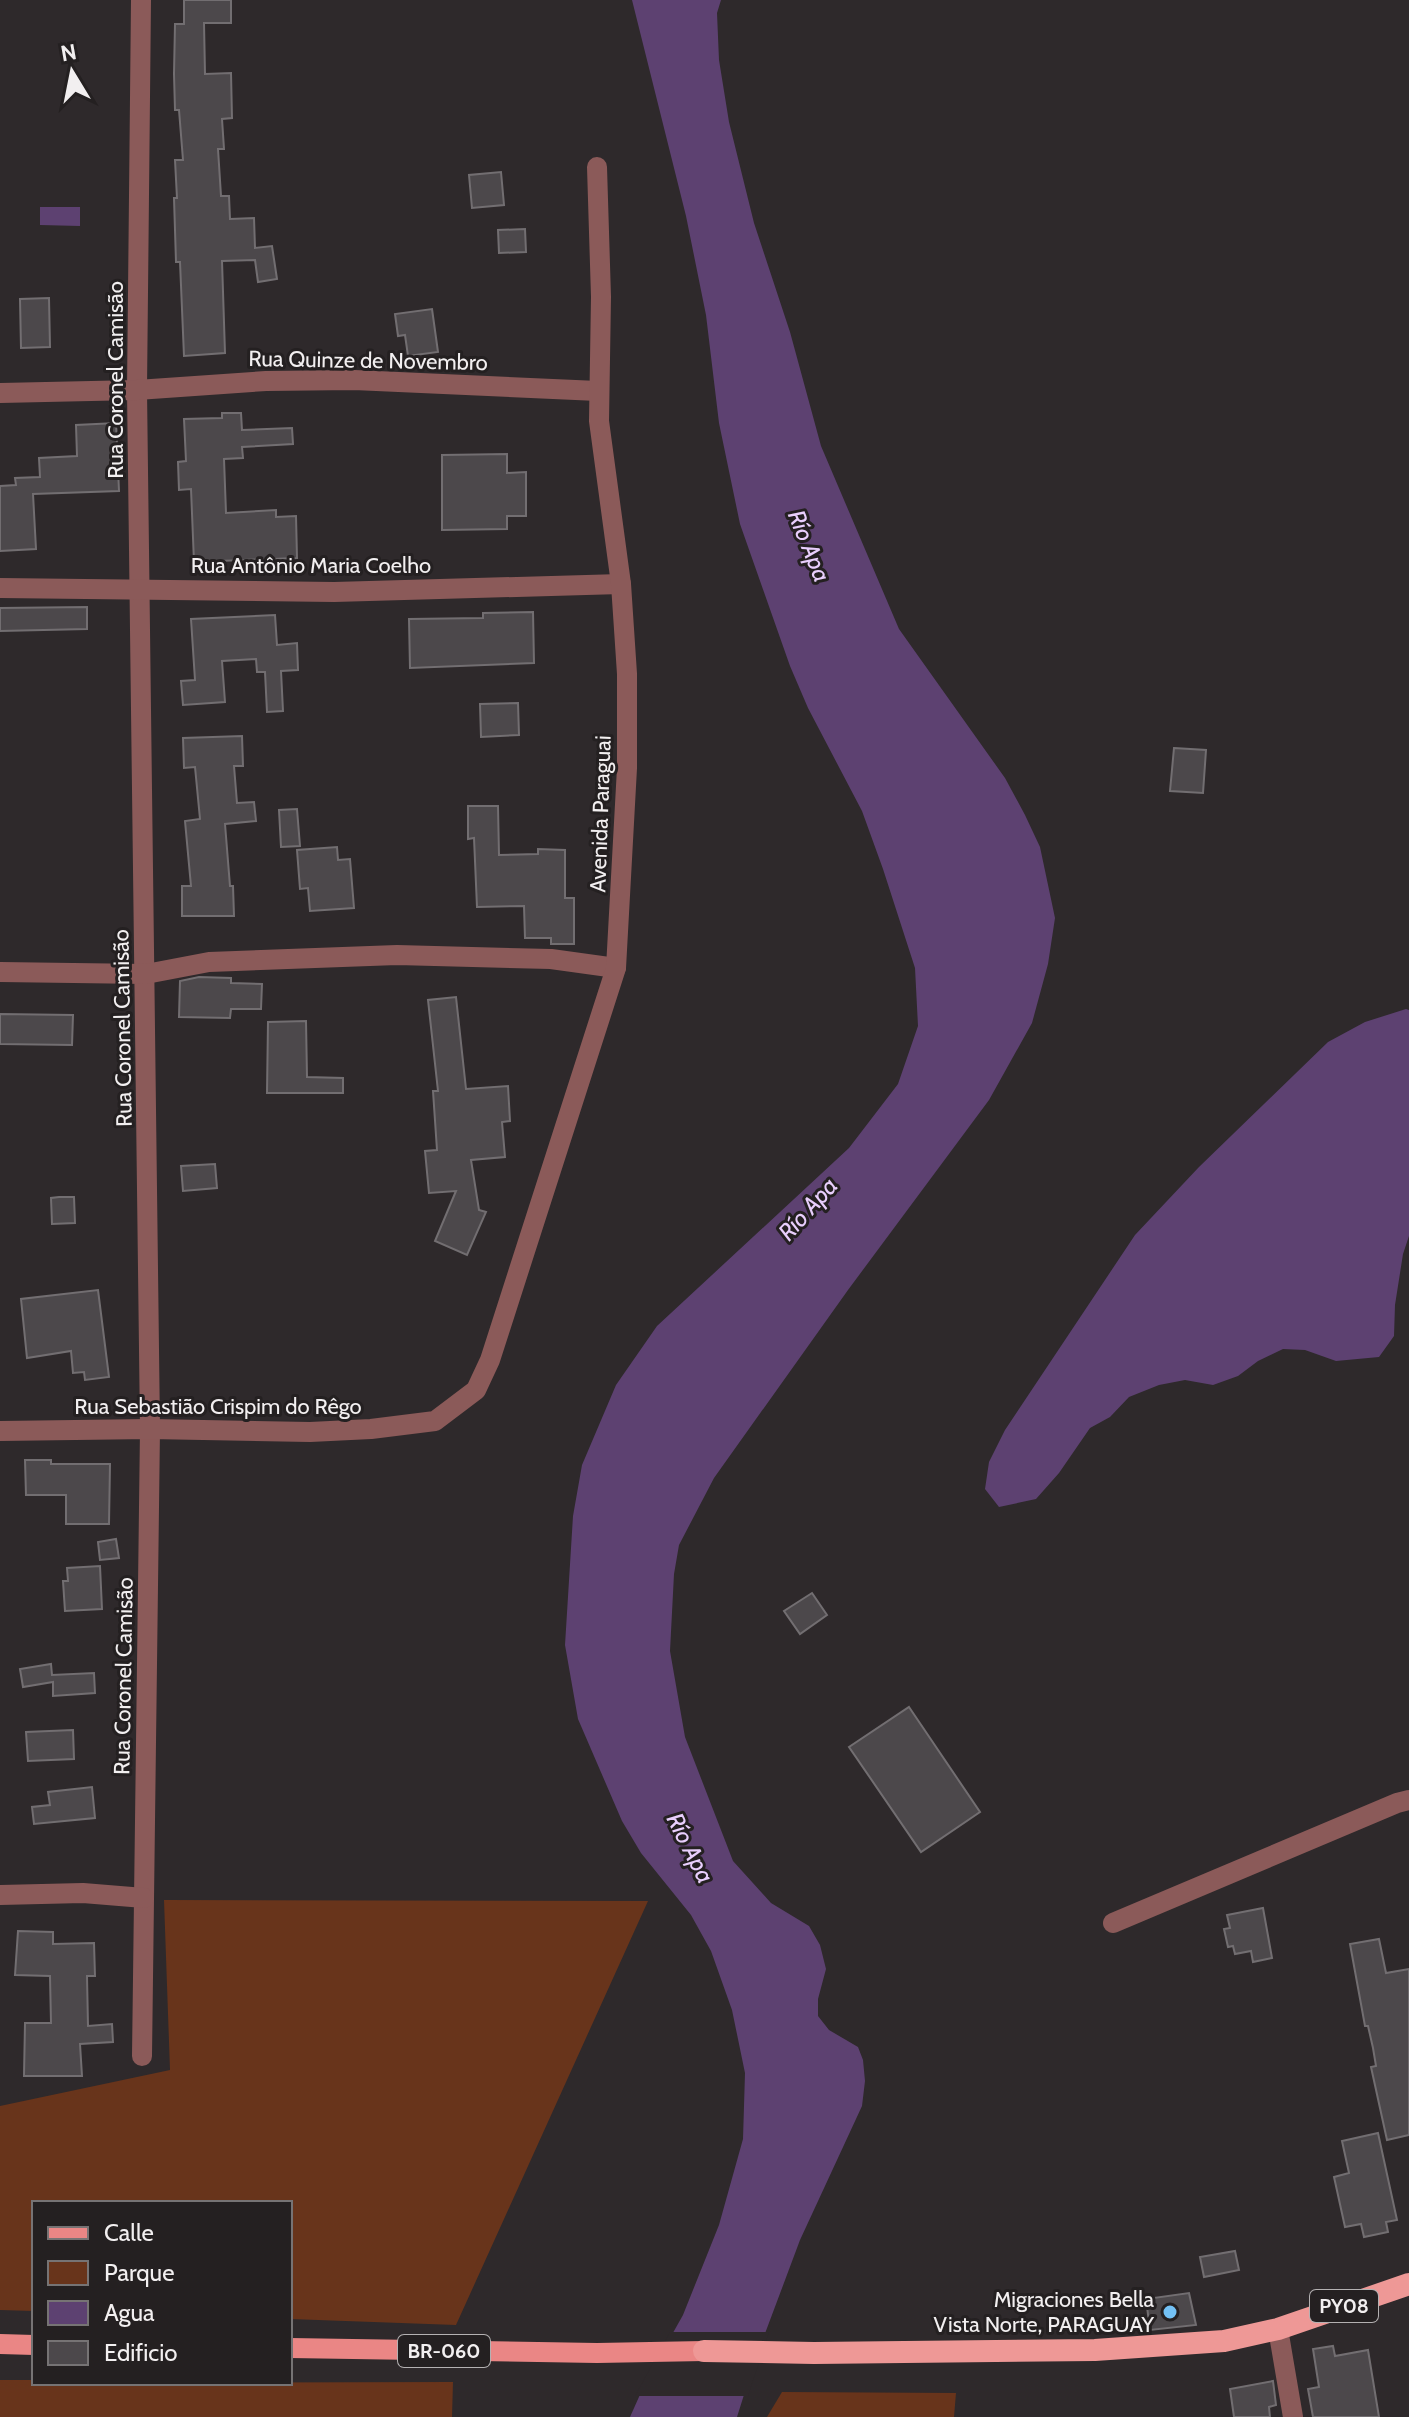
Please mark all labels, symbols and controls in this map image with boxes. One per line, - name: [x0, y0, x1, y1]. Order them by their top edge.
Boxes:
- north arrow: [32, 32, 112, 112]
- text: N: [59, 38, 79, 67]
- street label: Rua Coronel Camisão: [102, 281, 129, 479]
- street label: Rua Quinze de Novembro: [248, 345, 488, 376]
- water label: Río Apa: [782, 506, 837, 586]
- street label: Rua Antônio Maria Coelho: [191, 552, 431, 579]
- street label: Avenida Paraguai: [584, 735, 617, 893]
- street label: Rua Coronel Camisão: [107, 929, 138, 1127]
- water label: Río Apa: [772, 1171, 843, 1246]
- street label: Rua Sebastião Crispim do Rêgo: [74, 1393, 362, 1420]
- street label: Rua Coronel Camisão: [108, 1577, 139, 1775]
- water label: Río Apa: [661, 1808, 720, 1888]
- legend: [32, 2201, 292, 2385]
- text: Calle: [104, 2218, 154, 2247]
- text: Parque: [104, 2258, 174, 2287]
- place label: Migraciones Bella Vista Norte, PARAGUAY: [934, 2286, 1155, 2338]
- road number: PY08: [1310, 2290, 1378, 2322]
- text: Agua: [104, 2298, 155, 2327]
- marker: Migraciones Bella Vista Norte, PARAGUAY: [1161, 2303, 1179, 2321]
- road number: BR-060: [398, 2335, 490, 2367]
- text: Edificio: [104, 2338, 178, 2367]

